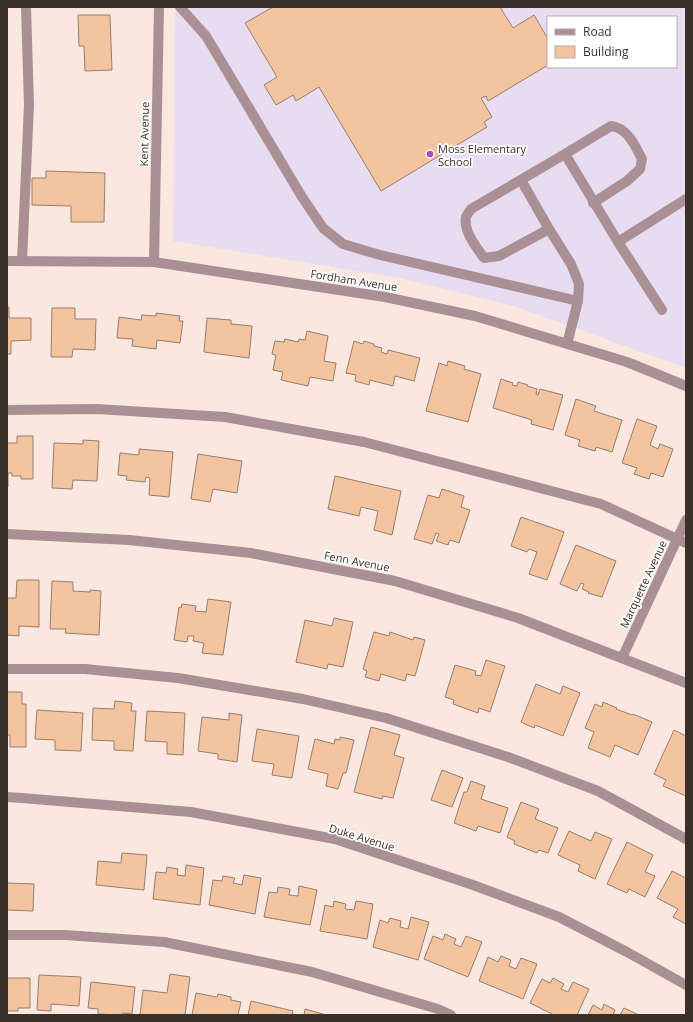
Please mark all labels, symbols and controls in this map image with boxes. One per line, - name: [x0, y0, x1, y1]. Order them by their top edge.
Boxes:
- legend: [547, 16, 677, 68]
- text: Road: [583, 23, 612, 40]
- text: Building: [583, 43, 629, 60]
- street label: Kent Avenue: [136, 102, 152, 166]
- place label: Moss Elementary School: [438, 141, 527, 169]
- marker: Moss Elementary School: [425, 149, 435, 159]
- street label: Fordham Avenue: [310, 266, 398, 294]
- street label: Marquette Avenue: [616, 538, 670, 630]
- street label: Fenn Avenue: [323, 547, 391, 575]
- street label: Duke Avenue: [327, 820, 397, 854]

